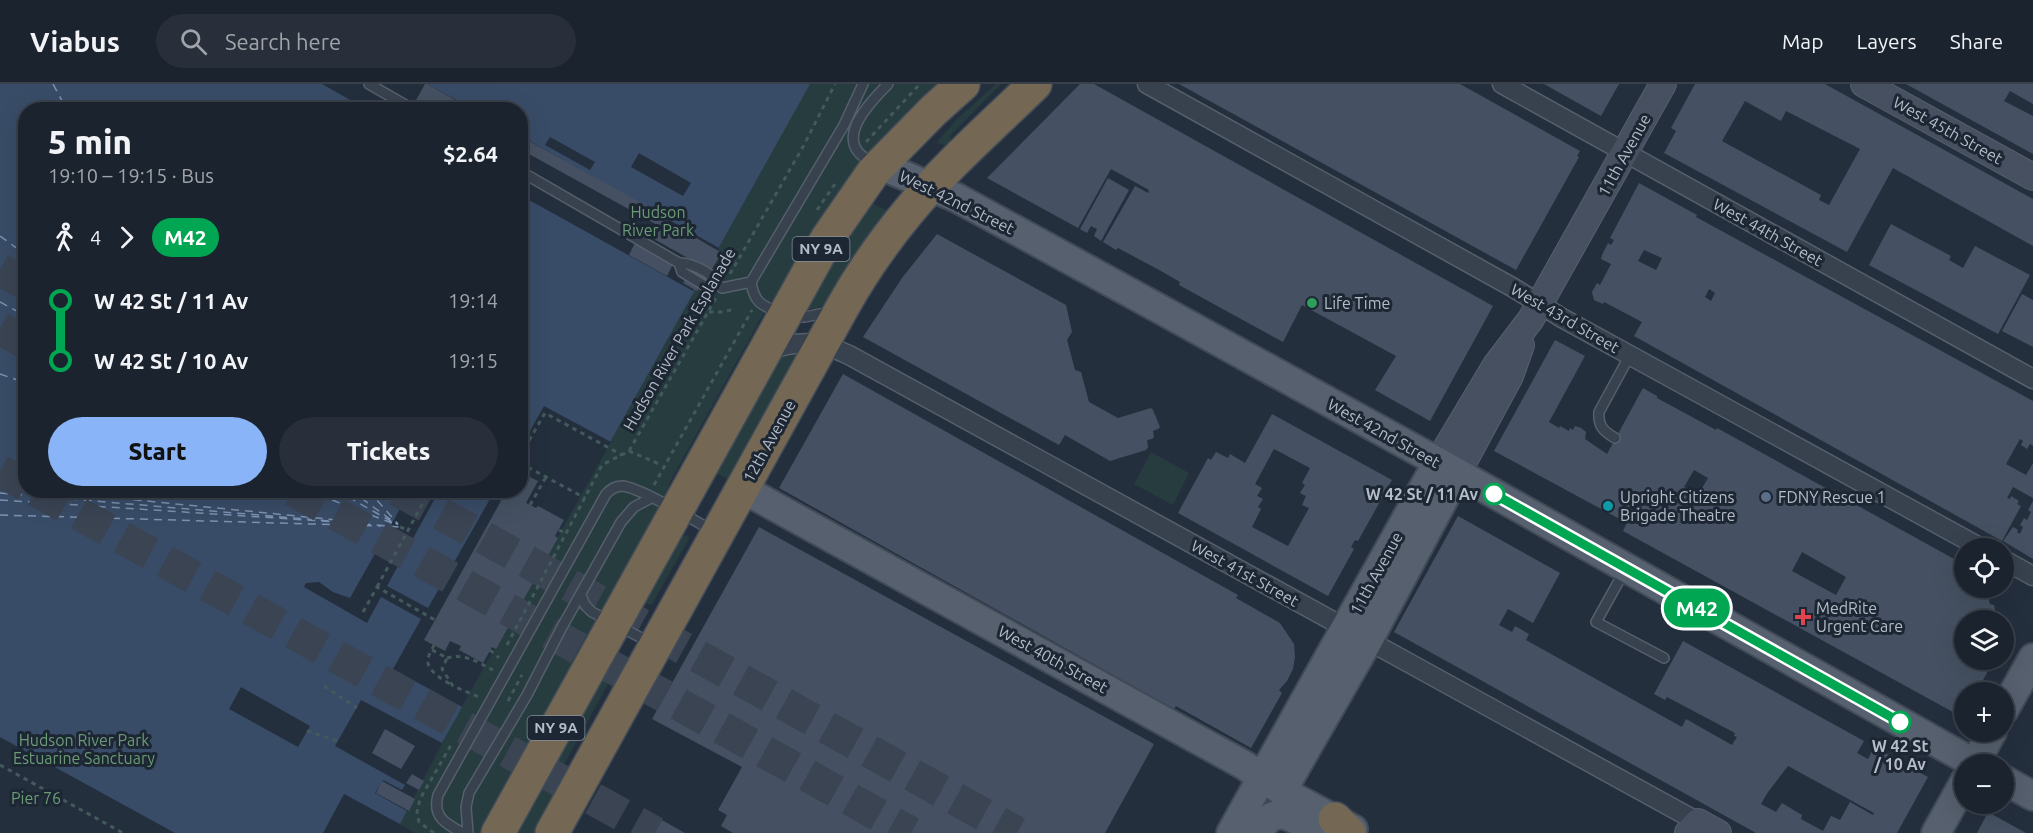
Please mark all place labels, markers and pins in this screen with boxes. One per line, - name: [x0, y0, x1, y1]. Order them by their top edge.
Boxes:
- place label: Life Time: [1324, 294, 1390, 312]
- marker: Life Time: [1305, 296, 1319, 310]
- marker: W 42 St / 11 Av: [1483, 483, 1505, 505]
- place label: W 42 St / 11 Av: [1366, 485, 1478, 503]
- place label: Upright Citizens Brigade Theatre: [1620, 488, 1736, 524]
- place label: FDNY Rescue 1: [1778, 488, 1886, 506]
- marker: FDNY Rescue 1: [1759, 490, 1773, 504]
- marker: Upright Citizens Brigade Theatre: [1601, 499, 1615, 513]
- place label: MedRite Urgent Care: [1816, 599, 1903, 635]
- marker: MedRite Urgent Care: [1794, 608, 1812, 626]
- marker: W 42 St / 10 Av: [1889, 711, 1911, 733]
- place label: W 42 St / 10 Av: [1872, 737, 1928, 773]

